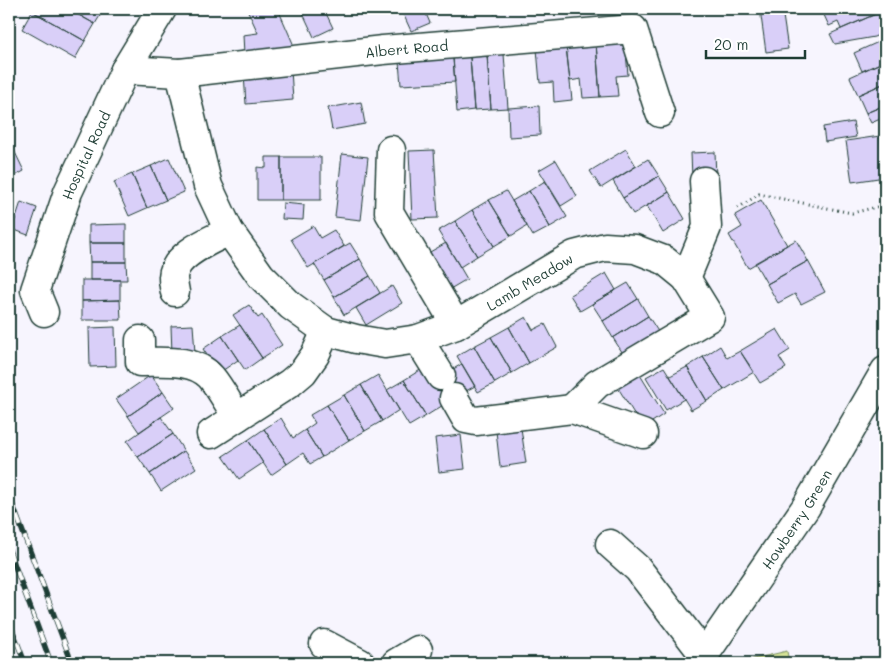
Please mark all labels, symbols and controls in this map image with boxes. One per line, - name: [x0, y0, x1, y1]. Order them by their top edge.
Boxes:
- scale bar: [706, 28, 805, 60]
- text: 20 m: [714, 34, 748, 54]
- street label: Albert Road: [364, 35, 449, 61]
- street label: Hospital Road: [57, 107, 114, 202]
- street label: Lamb Meadow: [483, 248, 576, 314]
- street label: Howberry Green: [757, 466, 836, 572]

